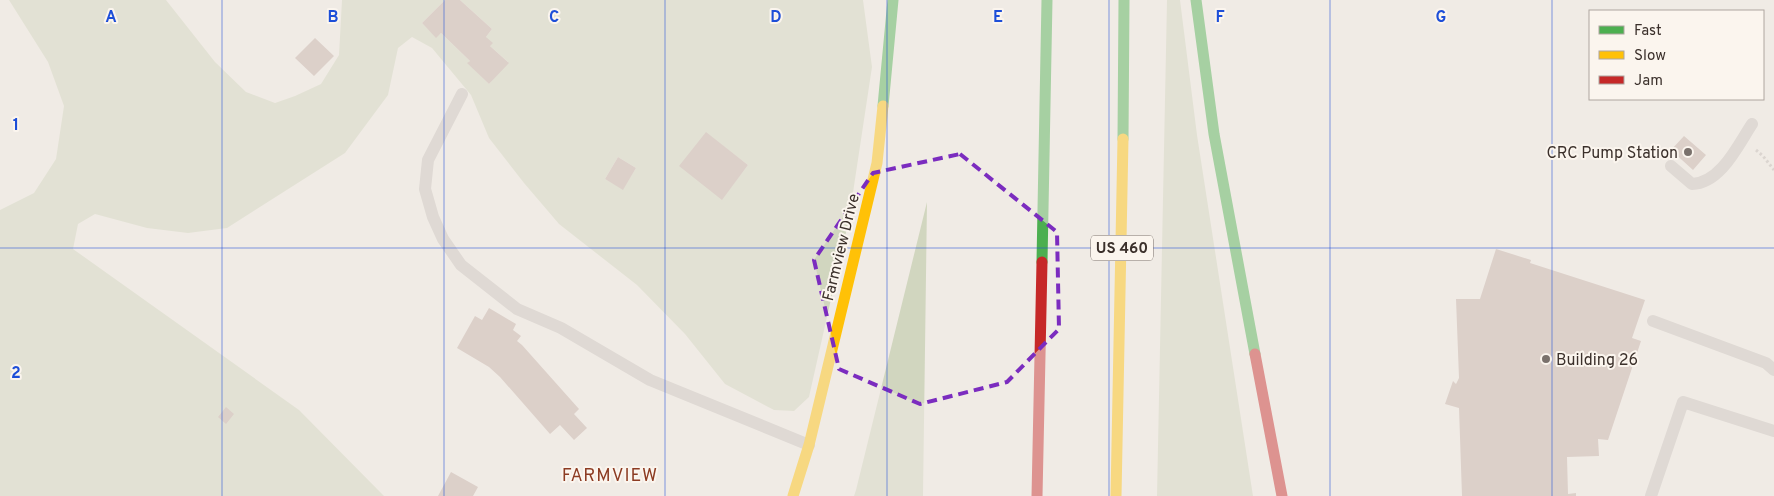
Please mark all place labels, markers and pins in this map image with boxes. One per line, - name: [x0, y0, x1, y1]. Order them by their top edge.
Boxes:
- place label: CRC Pump Station: [1547, 144, 1678, 164]
- marker: CRC Pump Station: [1682, 146, 1694, 158]
- place label: Building 26: [1556, 351, 1638, 371]
- marker: Building 26: [1540, 353, 1552, 365]

